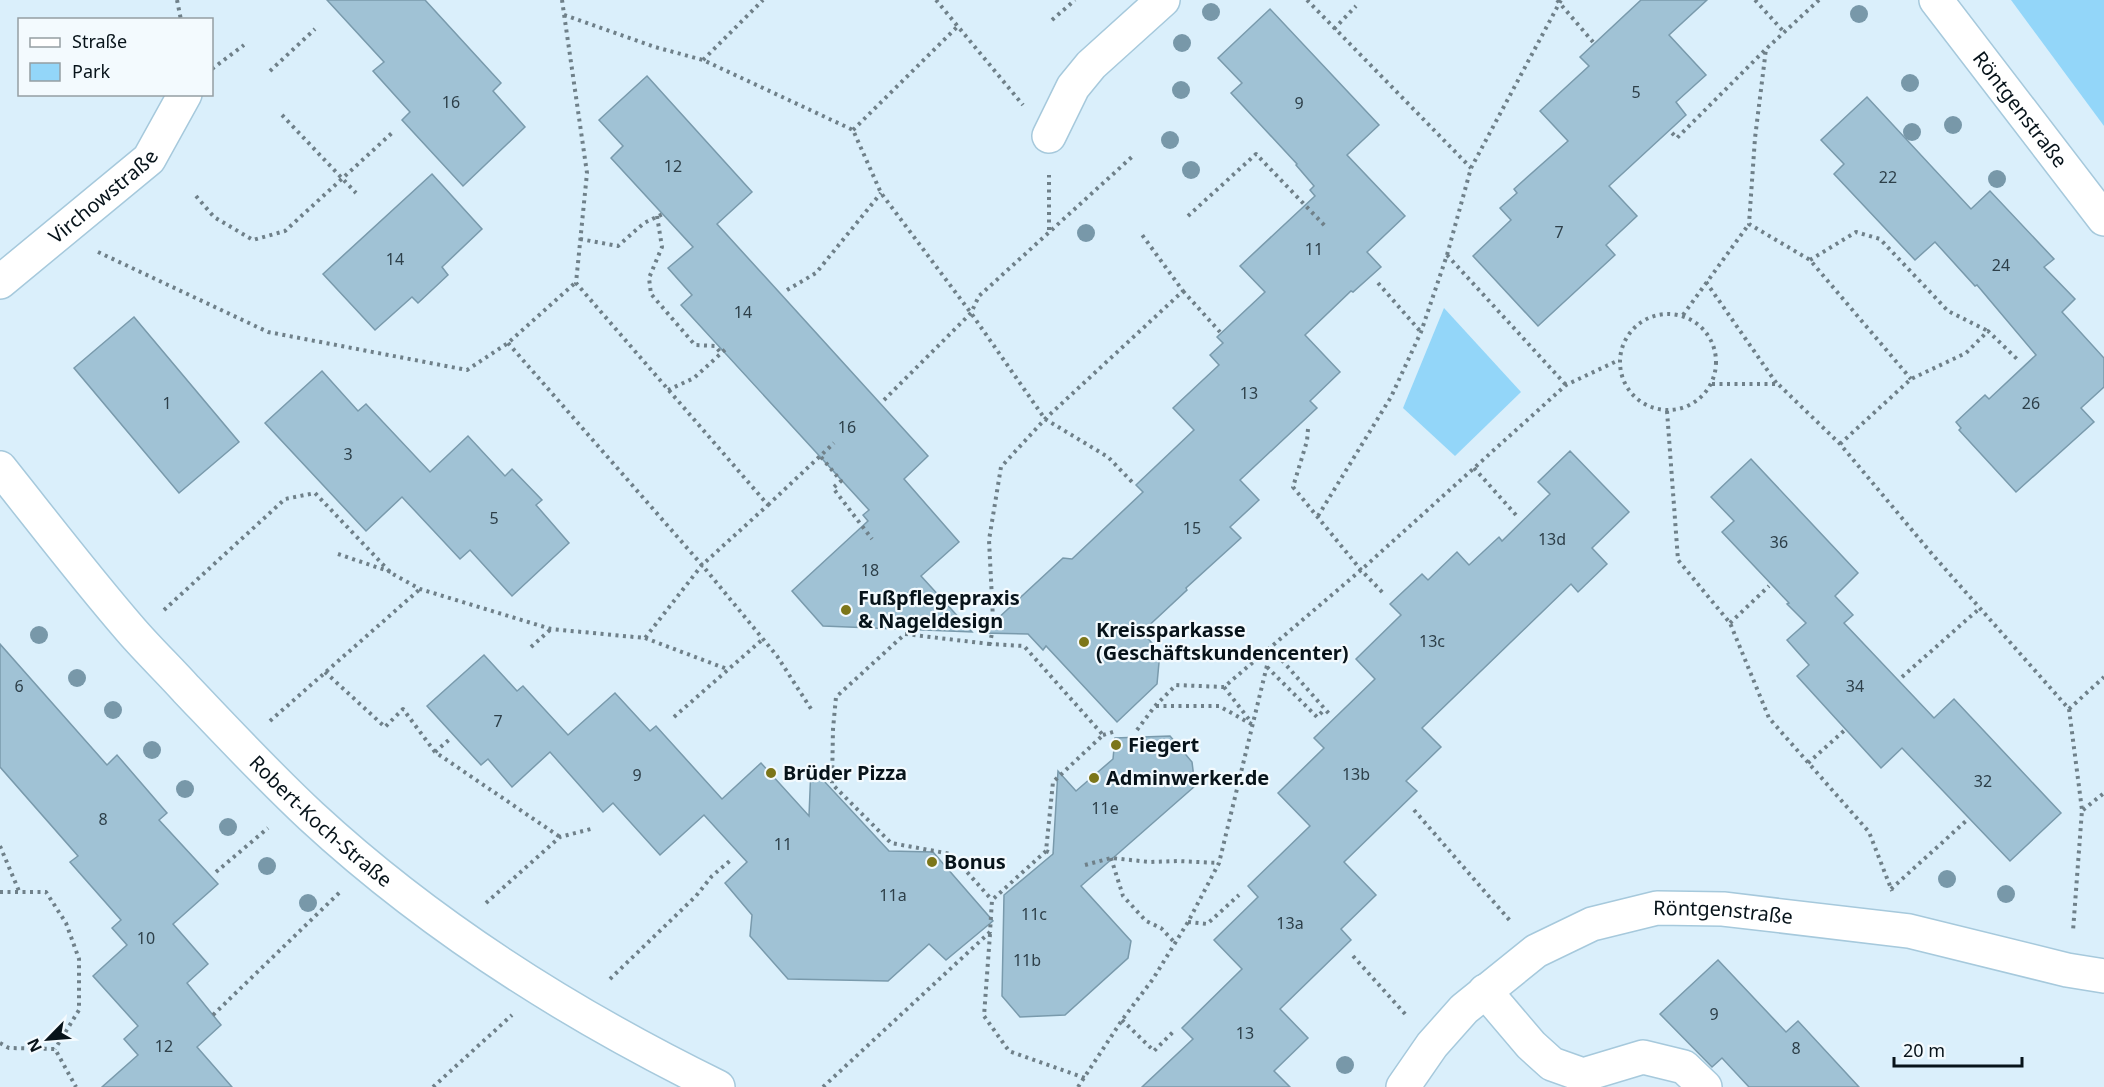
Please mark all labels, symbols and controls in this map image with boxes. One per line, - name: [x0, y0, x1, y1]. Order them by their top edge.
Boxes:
- legend: [18, 18, 213, 96]
- text: Straße: [72, 29, 127, 53]
- street label: Röntgenstraße: [1967, 45, 2074, 173]
- text: Park: [72, 59, 110, 83]
- house number: 5: [1631, 81, 1641, 103]
- house number: 16: [442, 91, 460, 113]
- house number: 9: [1294, 92, 1304, 114]
- street label: Virchowstraße: [43, 145, 164, 249]
- house number: 12: [664, 155, 682, 177]
- house number: 22: [1879, 166, 1897, 188]
- house number: 7: [1554, 221, 1564, 243]
- house number: 11: [1305, 238, 1323, 260]
- house number: 14: [386, 248, 404, 270]
- house number: 24: [1992, 254, 2010, 276]
- house number: 14: [734, 301, 752, 323]
- house number: 13: [1240, 382, 1258, 404]
- house number: 1: [162, 392, 172, 414]
- house number: 26: [2022, 392, 2040, 414]
- house number: 16: [838, 416, 856, 438]
- house number: 3: [343, 443, 353, 465]
- house number: 5: [489, 507, 499, 529]
- house number: 15: [1183, 517, 1201, 539]
- house number: 13d: [1538, 528, 1566, 550]
- house number: 36: [1770, 531, 1788, 553]
- house number: 18: [861, 559, 879, 581]
- place label: Fußpflegepraxis & Nageldesign: [858, 584, 1020, 634]
- marker: Fußpflegepraxis & Nageldesign: [839, 603, 853, 617]
- place label: Kreissparkasse (Geschäftskundencenter): [1096, 616, 1349, 666]
- house number: 13c: [1419, 630, 1445, 652]
- marker: Kreissparkasse (Geschäftskundencenter): [1077, 635, 1091, 649]
- house number: 6: [14, 675, 24, 697]
- house number: 34: [1846, 675, 1864, 697]
- house number: 7: [493, 710, 503, 732]
- place label: Fiegert: [1128, 731, 1199, 758]
- marker: Fiegert: [1109, 738, 1123, 752]
- street label: Robert-Koch-Straße: [244, 749, 398, 893]
- place label: Brüder Pizza: [783, 759, 907, 786]
- house number: 13b: [1342, 763, 1370, 785]
- house number: 9: [632, 764, 642, 786]
- place label: Adminwerker.de: [1106, 764, 1269, 791]
- marker: Brüder Pizza: [764, 766, 778, 780]
- house number: 32: [1974, 770, 1992, 792]
- marker: Adminwerker.de: [1087, 771, 1101, 785]
- house number: 11e: [1091, 797, 1119, 819]
- house number: 8: [98, 808, 108, 830]
- house number: 11: [774, 833, 792, 855]
- place label: Bonus: [944, 848, 1006, 875]
- marker: Bonus: [925, 855, 939, 869]
- house number: 11a: [879, 884, 907, 906]
- street label: Röntgenstraße: [1653, 894, 1794, 930]
- house number: 11c: [1021, 903, 1047, 925]
- house number: 13a: [1276, 912, 1304, 934]
- house number: 10: [137, 927, 155, 949]
- house number: 11b: [1013, 949, 1041, 971]
- house number: 9: [1709, 1003, 1719, 1025]
- north arrow: [18, 1009, 78, 1069]
- house number: 13: [1236, 1022, 1254, 1044]
- scale bar: [1894, 1030, 2022, 1068]
- text: N: [22, 1035, 47, 1056]
- house number: 12: [155, 1035, 173, 1057]
- house number: 8: [1791, 1037, 1801, 1059]
- text: 20 m: [1903, 1038, 1945, 1062]

